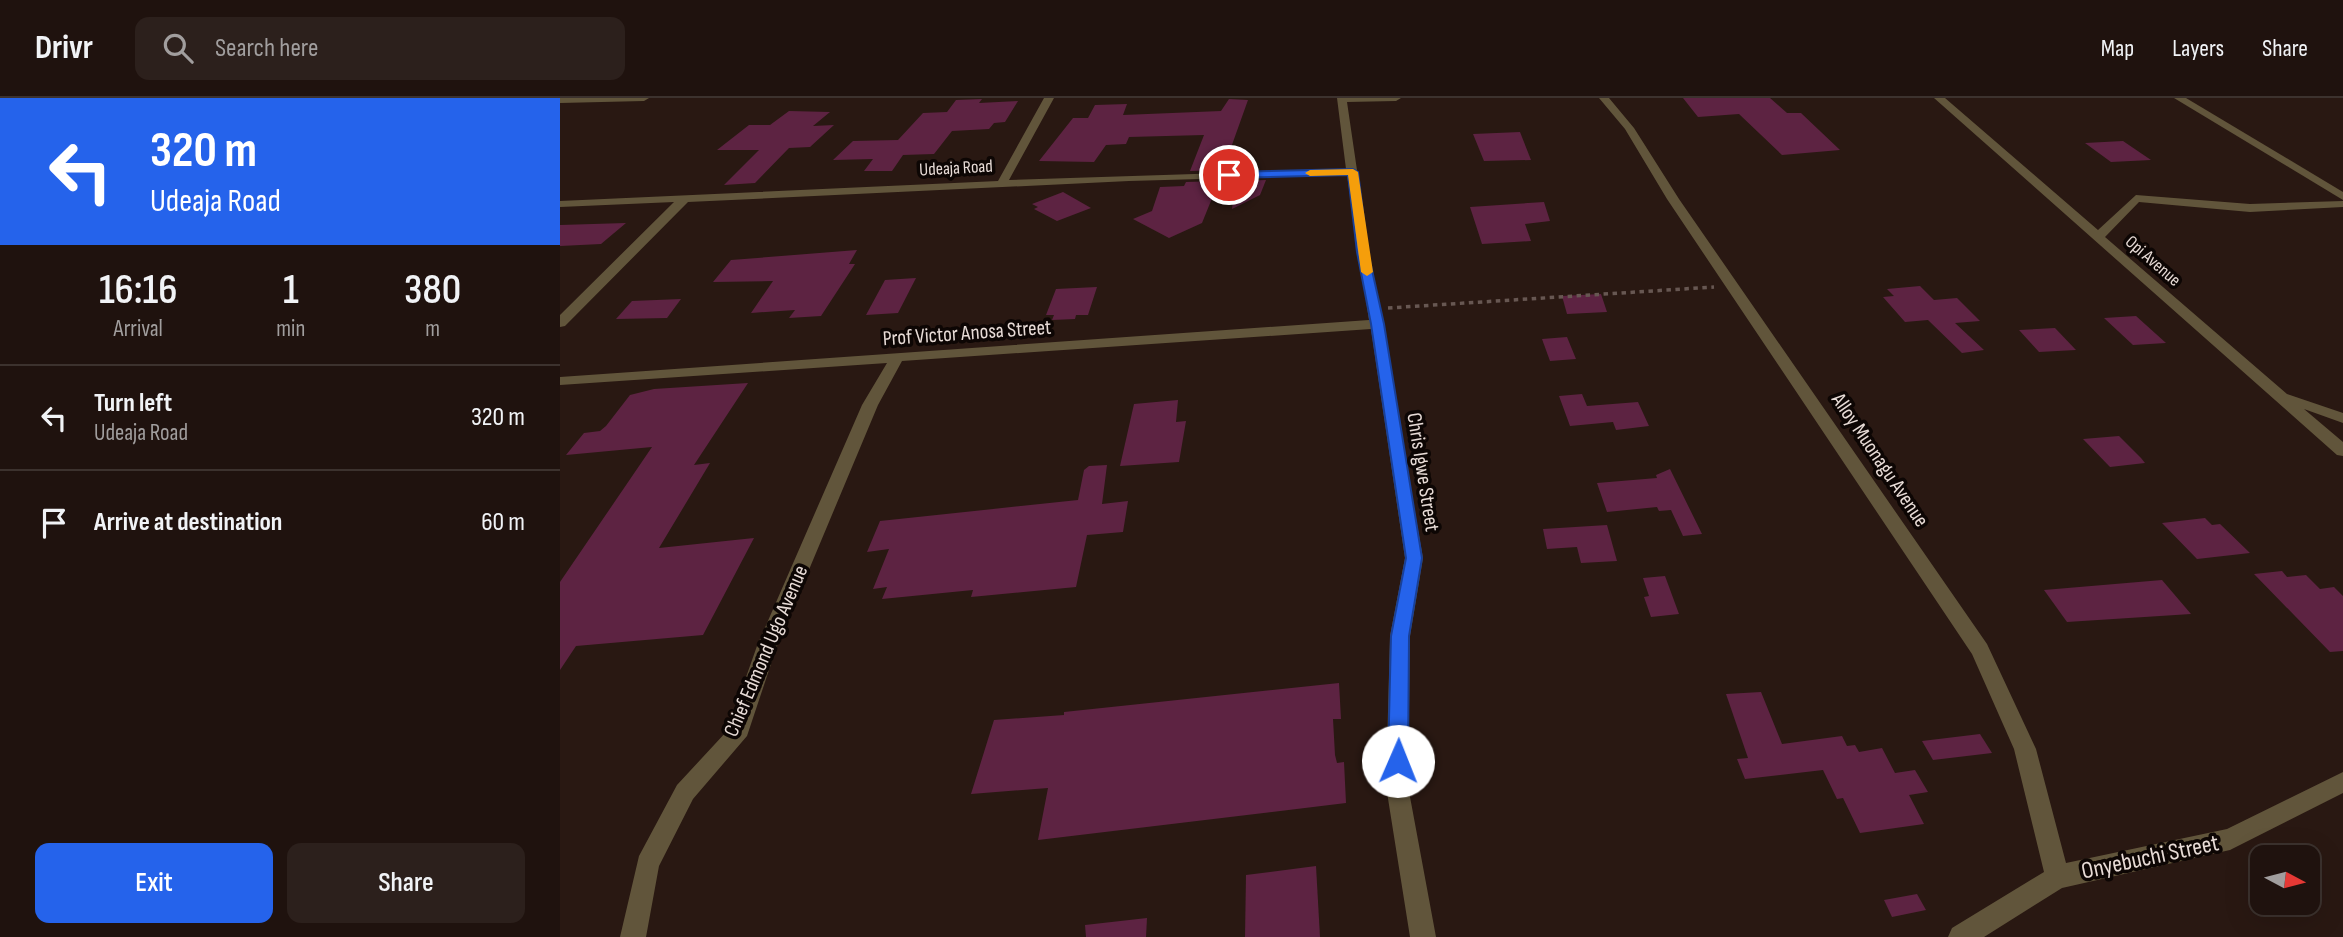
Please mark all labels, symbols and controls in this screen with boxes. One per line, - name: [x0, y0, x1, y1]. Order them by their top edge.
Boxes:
- search box: [135, 17, 625, 80]
- text: Drivr: [35, 28, 93, 68]
- icon: search: [159, 29, 197, 67]
- text: Search here: [215, 33, 318, 64]
- text: Map: [2101, 34, 2134, 63]
- text: Layers: [2172, 34, 2224, 63]
- text: Share: [2262, 34, 2308, 63]
- text: 320 m: [150, 122, 257, 181]
- icon: left: [35, 126, 126, 217]
- pin: [1199, 145, 1259, 205]
- street label: Udeaja Road: [919, 156, 993, 180]
- icon: arrive: [1210, 156, 1248, 194]
- text: Udeaja Road: [150, 182, 281, 221]
- street label: Opi Avenue: [2121, 231, 2185, 291]
- text: 16:16: [99, 265, 177, 316]
- text: 1: [283, 265, 299, 316]
- text: 380: [404, 265, 461, 316]
- text: Arrival: [113, 315, 163, 343]
- text: min: [276, 315, 305, 343]
- text: m: [425, 315, 440, 343]
- street label: Prof Victor Anosa Street: [882, 315, 1052, 351]
- text: Turn left: [94, 388, 172, 419]
- street label: Alloy Muonagu Avenue: [1825, 388, 1934, 532]
- icon: left: [35, 399, 73, 437]
- text: 320 m: [471, 402, 525, 433]
- street label: Chris Igwe Street: [1401, 411, 1445, 533]
- text: Udeaja Road: [94, 419, 188, 447]
- icon: arrive: [35, 504, 73, 542]
- text: Arrive at destination: [94, 507, 282, 538]
- text: 60 m: [481, 507, 525, 538]
- street label: Chief Edmond Ugo Avenue: [719, 562, 813, 740]
- position arrow: [1361, 724, 1435, 798]
- street label: Onyebuchi Street: [2079, 828, 2221, 886]
- button: Exit: [35, 843, 273, 923]
- button: Share: [287, 843, 525, 923]
- north arrow: [2250, 845, 2320, 915]
- map controls: [2250, 845, 2320, 915]

